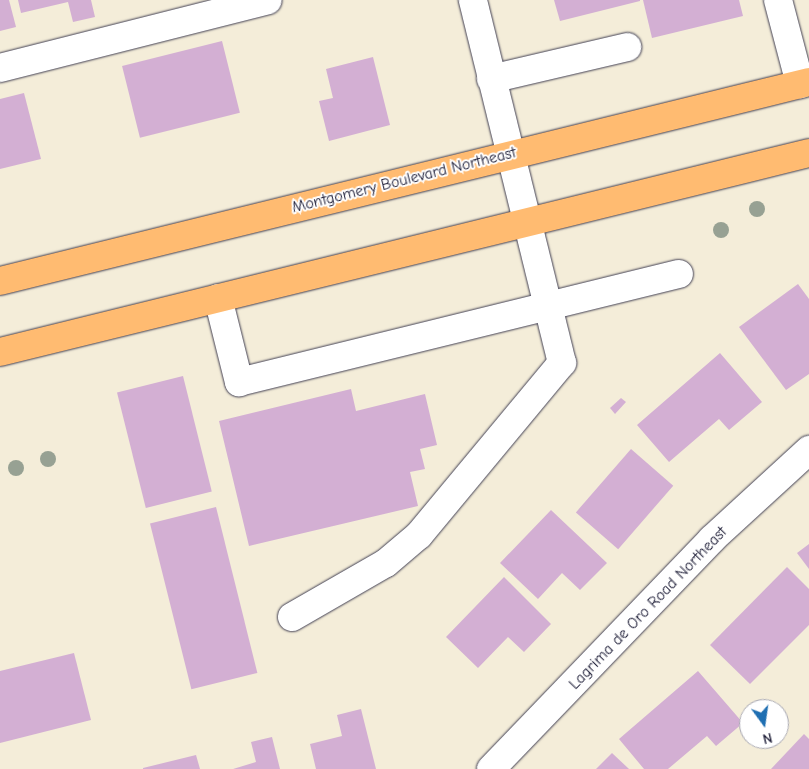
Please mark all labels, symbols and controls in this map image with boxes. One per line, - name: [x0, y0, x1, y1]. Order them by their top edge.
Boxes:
- street label: Montgomery Boulevard Northeast: [290, 143, 518, 217]
- street label: Lagrima de Oro Road Northeast: [565, 522, 731, 694]
- north arrow: [739, 699, 789, 749]
- text: N: [761, 729, 774, 747]

